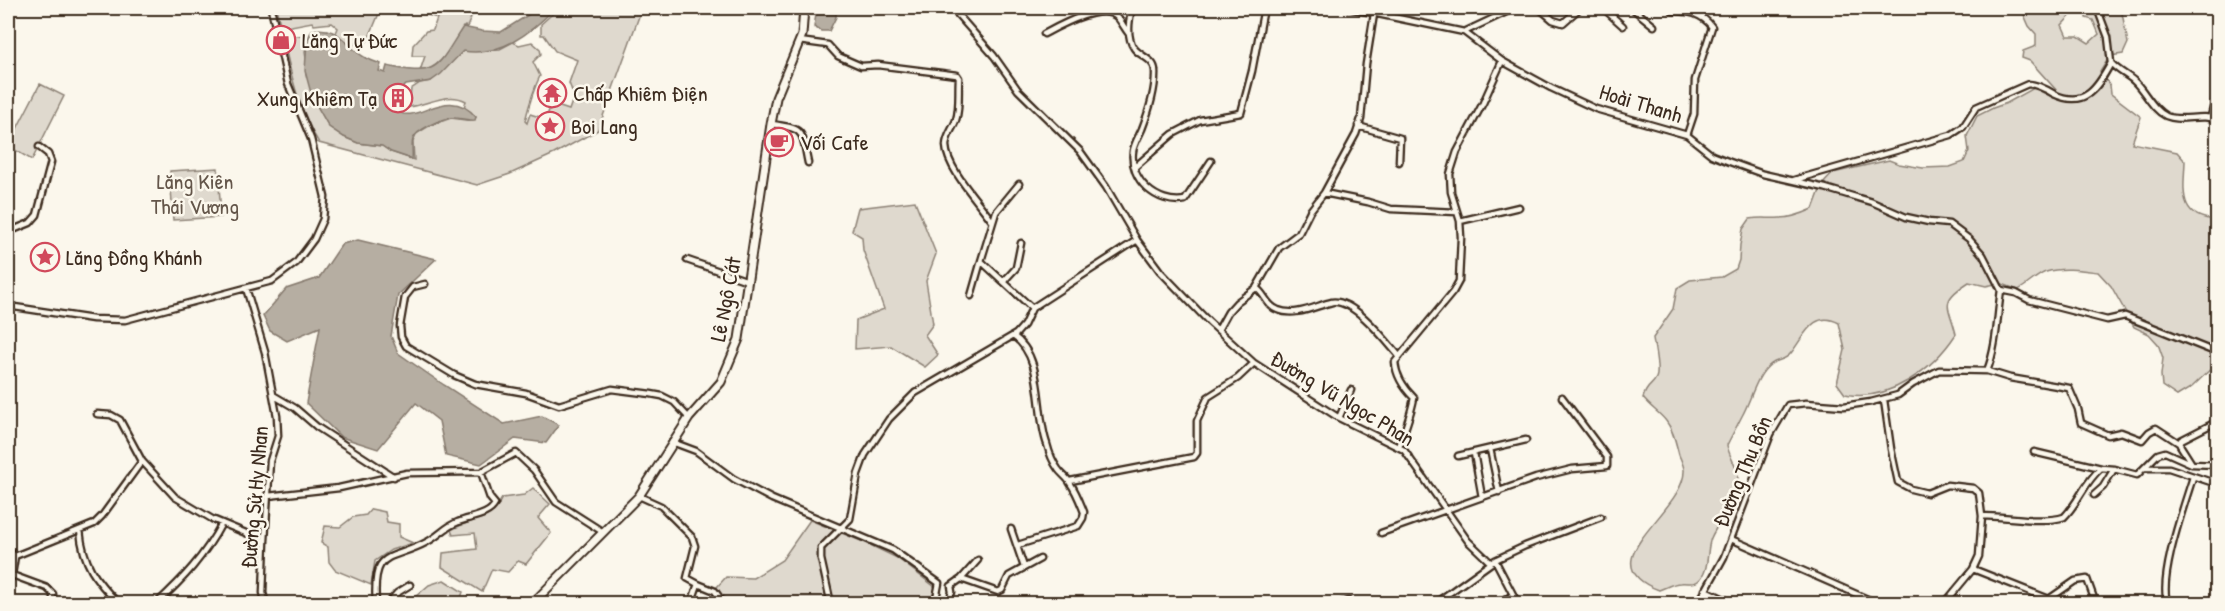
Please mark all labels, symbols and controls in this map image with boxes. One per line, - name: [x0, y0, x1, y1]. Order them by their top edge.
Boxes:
- shop icon: Lăng Tự Đức: [265, 24, 297, 56]
- place label: Lăng Tự Đức: [302, 25, 398, 55]
- street label: Hoài Thanh: [1596, 76, 1686, 130]
- temple icon: Chấp Khiêm Điện: [536, 77, 568, 109]
- place label: Chấp Khiêm Điện: [573, 78, 708, 108]
- building icon: Xung Khiêm Tạ: [382, 82, 414, 114]
- place label: Xung Khiêm Tạ: [257, 83, 377, 113]
- place icon: Boi Lang: [534, 110, 566, 142]
- place label: Boi Lang: [571, 111, 638, 141]
- cafe icon: Vối Cafe: [763, 126, 795, 158]
- place label: Vối Cafe: [800, 127, 869, 157]
- park label: Lăng Kiên Thái Vương: [151, 166, 239, 221]
- place icon: Lăng Đồng Khánh: [29, 241, 61, 273]
- place label: Lăng Đồng Khánh: [66, 242, 202, 272]
- street label: Lê Ngô Cát: [702, 254, 748, 344]
- street label: Đường Vũ Ngọc Phan: [1265, 343, 1421, 453]
- street label: Đường Thu Bồn: [1705, 411, 1779, 531]
- street label: Đường Sử Hy Nhan: [233, 425, 275, 569]

